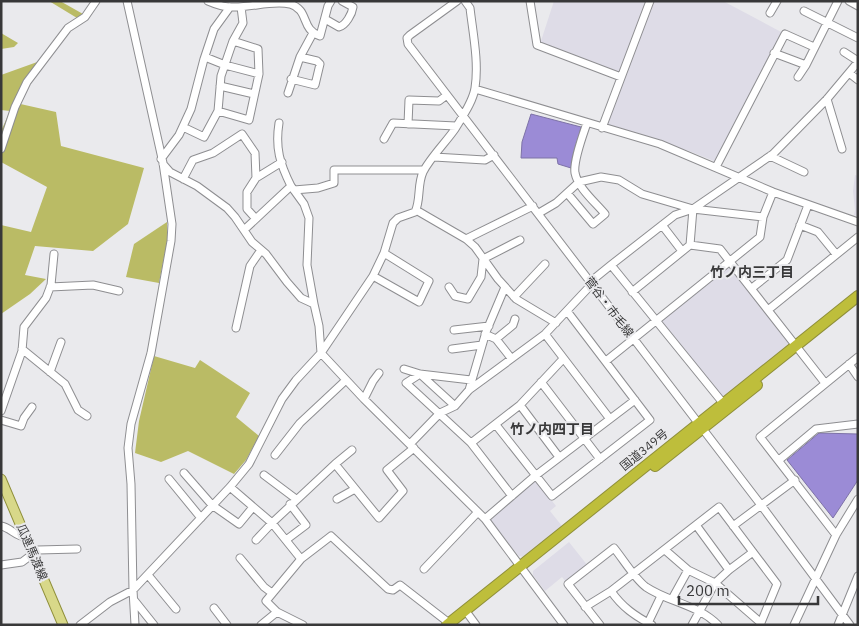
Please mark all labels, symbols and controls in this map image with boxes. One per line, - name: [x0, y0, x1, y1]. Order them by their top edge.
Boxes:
- district label: 竹ノ内三丁目: [710, 263, 794, 281]
- street label: 菅谷・市毛線: [582, 273, 637, 340]
- district label: 竹ノ内四丁目: [510, 420, 594, 438]
- street label: 国道349号: [617, 426, 671, 474]
- street label: 瓜連馬渡線: [14, 521, 51, 582]
- scale bar: [679, 574, 818, 606]
- text: 200 m: [686, 581, 730, 600]

